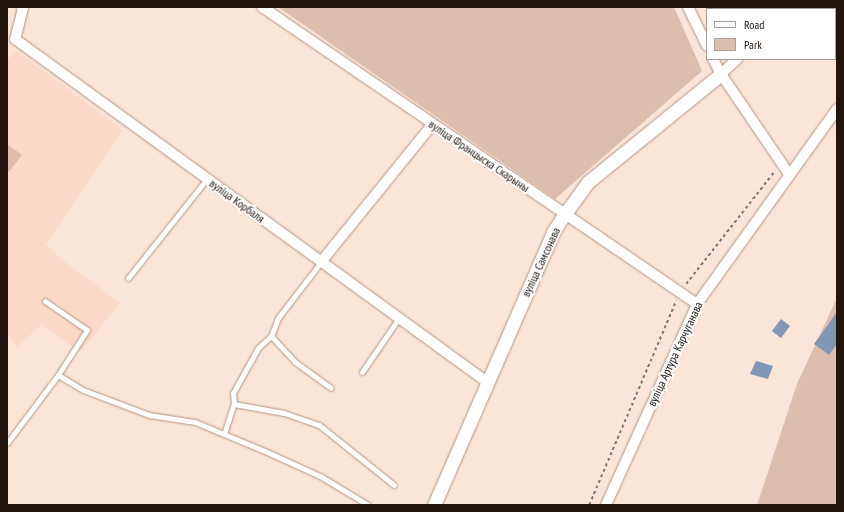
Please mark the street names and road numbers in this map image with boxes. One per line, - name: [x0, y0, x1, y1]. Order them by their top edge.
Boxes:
- street label: вуліца Францыска Скарыны: [426, 117, 532, 195]
- street label: вуліца Корбаля: [207, 176, 267, 226]
- street label: вуліца Самсонава: [519, 225, 563, 299]
- street label: вуліца Артура Карчуганава: [644, 299, 706, 409]

